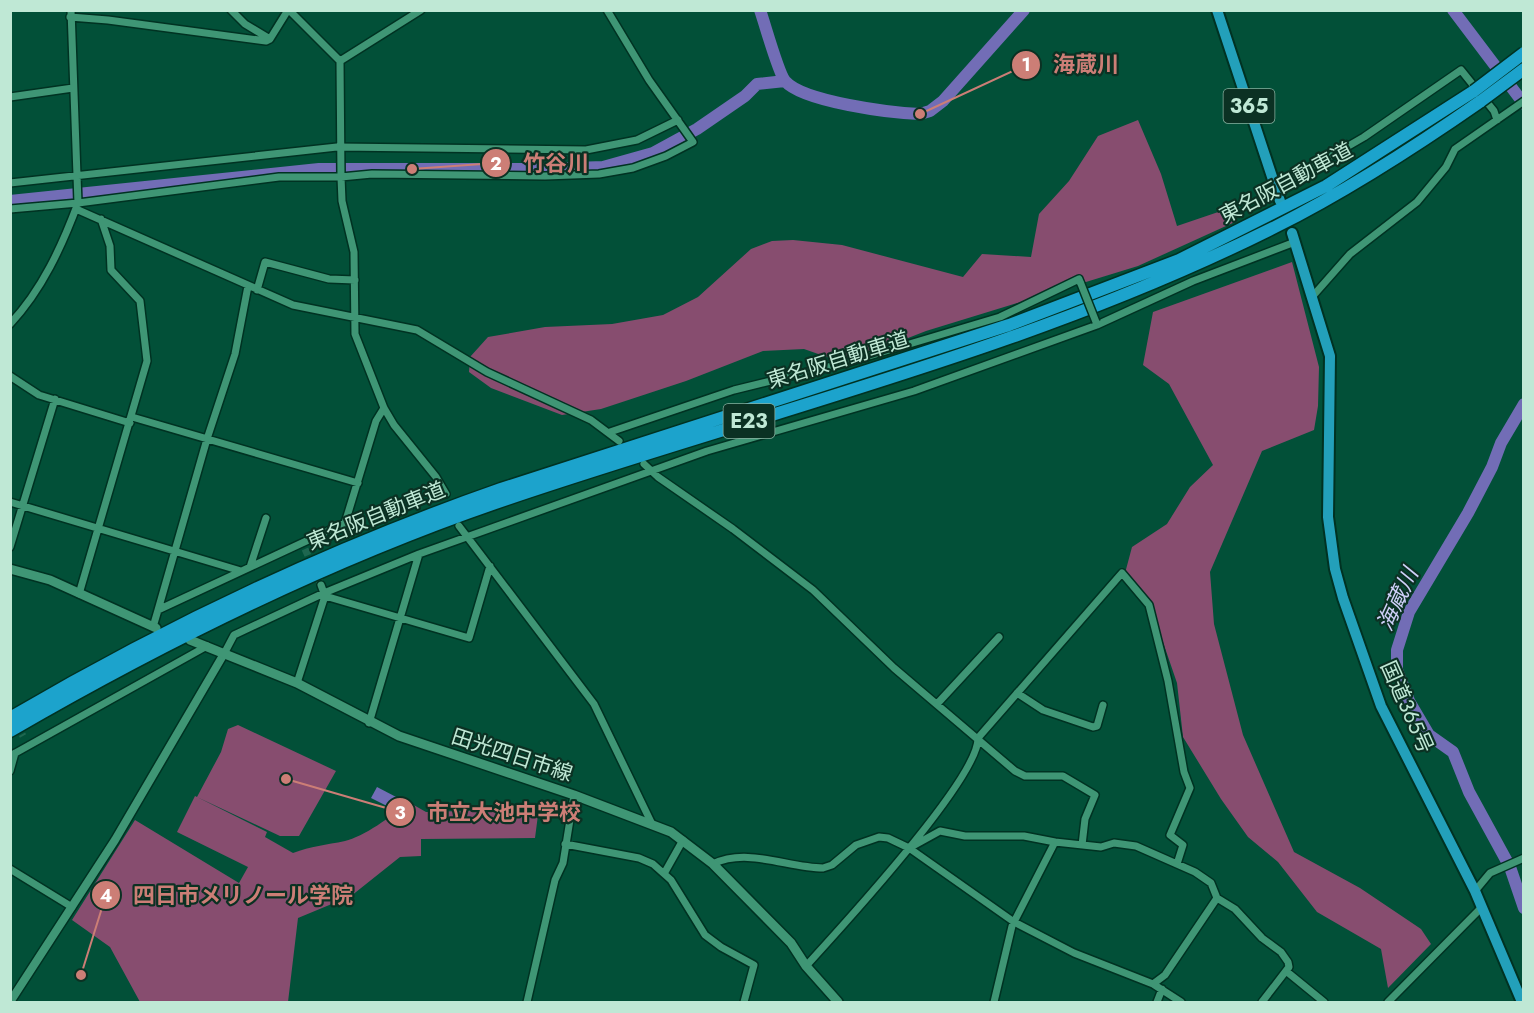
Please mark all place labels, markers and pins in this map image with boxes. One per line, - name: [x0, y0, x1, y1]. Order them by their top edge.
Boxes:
- callout: 海蔵川: [1011, 45, 1131, 85]
- callout: 竹谷川: [481, 143, 601, 183]
- callout: 市立大池中学校: [385, 792, 593, 832]
- callout: 四日市メリノール学院: [91, 875, 365, 915]

